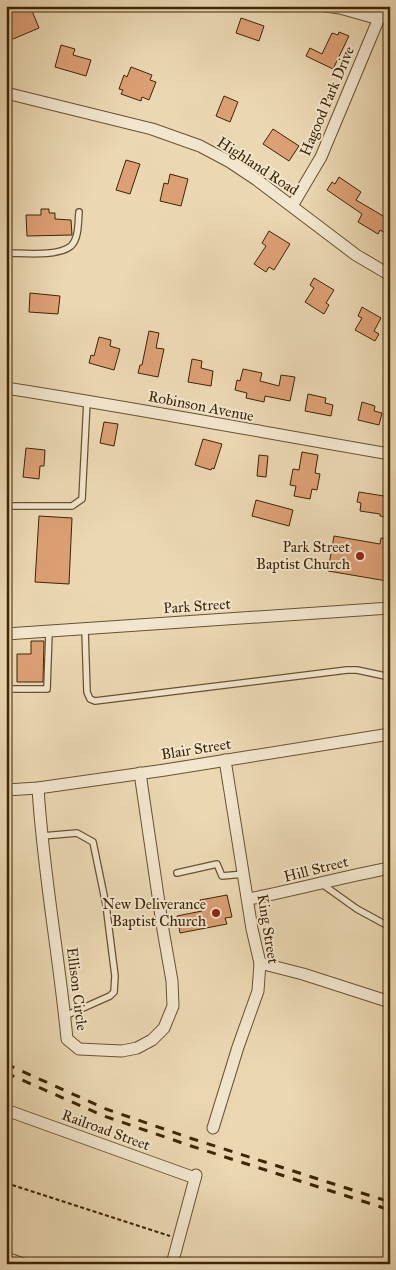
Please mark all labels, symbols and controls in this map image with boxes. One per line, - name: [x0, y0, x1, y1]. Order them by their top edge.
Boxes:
- street label: Hagood Park Drive: [296, 43, 358, 159]
- street label: Highland Road: [214, 133, 303, 199]
- street label: Robinson Avenue: [147, 387, 255, 425]
- place label: Park Street Baptist Church: [256, 538, 351, 573]
- marker: Park Street Baptist Church: [354, 550, 366, 562]
- street label: Park Street: [163, 595, 232, 617]
- street label: Blair Street: [160, 734, 233, 763]
- street label: Hill Street: [282, 852, 351, 886]
- street label: King Street: [254, 893, 283, 966]
- place label: New Deliverance Baptist Church: [102, 895, 207, 930]
- marker: New Deliverance Baptist Church: [210, 907, 222, 919]
- street label: Ellison Circle: [63, 946, 91, 1032]
- street label: Railroad Street: [59, 1106, 153, 1155]

